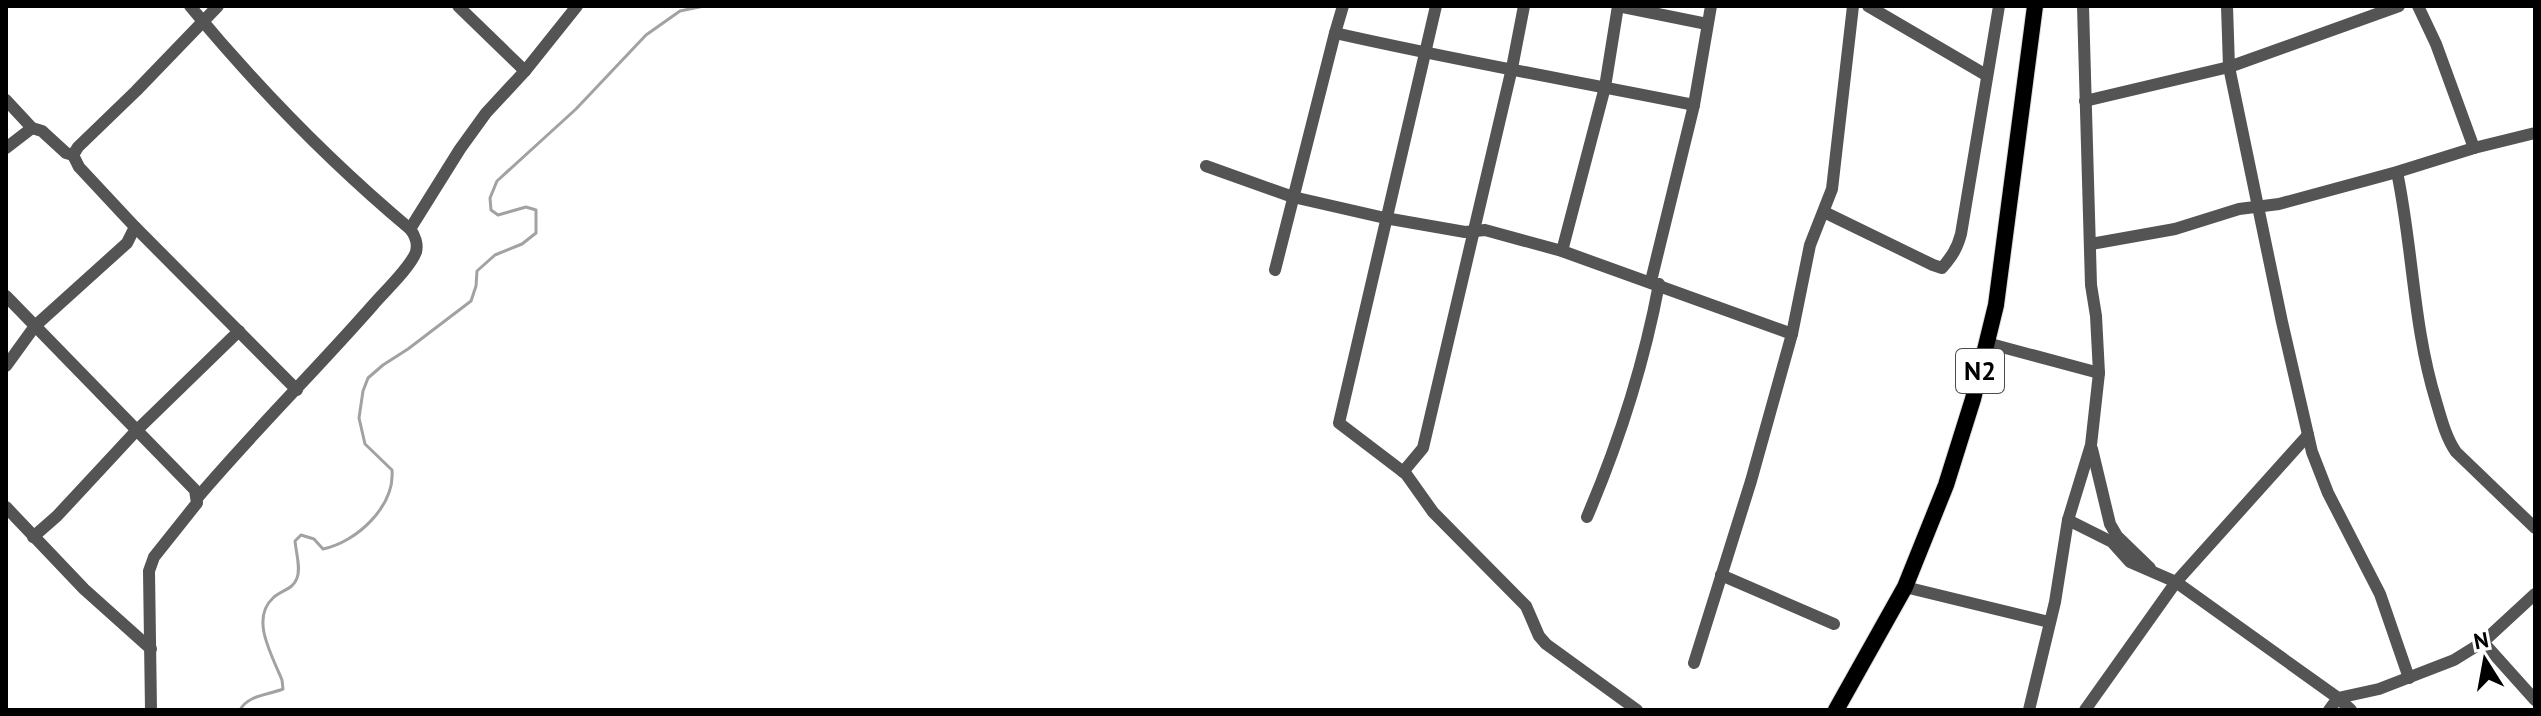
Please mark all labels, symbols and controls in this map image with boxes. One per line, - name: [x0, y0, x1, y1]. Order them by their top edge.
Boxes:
- road number: N2: [1956, 349, 2004, 393]
- north arrow: [2445, 620, 2525, 700]
- text: N: [2471, 625, 2491, 655]

